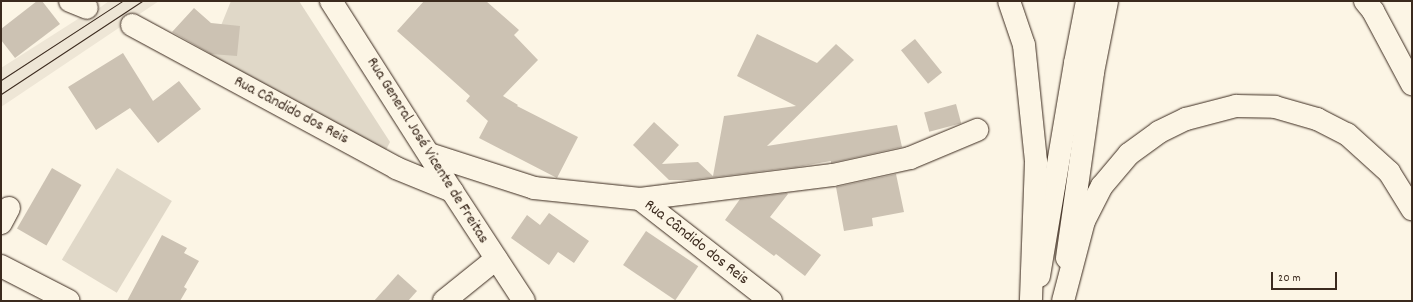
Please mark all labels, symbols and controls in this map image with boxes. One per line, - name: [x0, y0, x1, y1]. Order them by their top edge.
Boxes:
- street label: Rua General José Vicente de Freitas: [362, 54, 492, 248]
- street label: Rua Cândido dos Reis: [230, 73, 352, 149]
- street label: Rua Cândido dos Reis: [640, 196, 752, 290]
- scale bar: [1273, 264, 1339, 290]
- text: 20 m: [1278, 270, 1301, 287]

